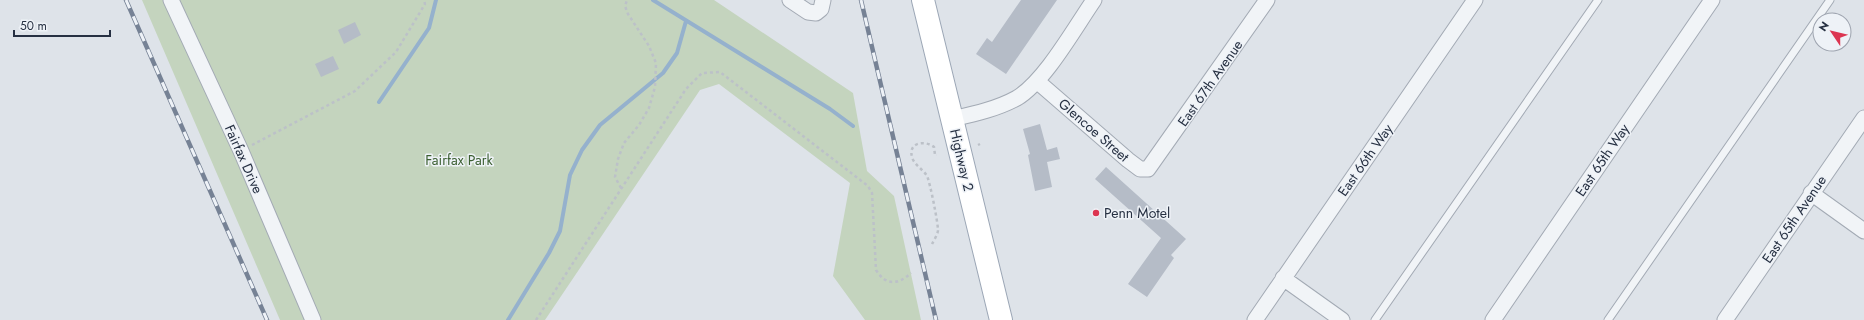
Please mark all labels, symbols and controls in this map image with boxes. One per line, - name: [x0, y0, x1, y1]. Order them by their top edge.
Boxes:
- scale bar: [14, 12, 110, 38]
- north arrow: [1812, 12, 1852, 52]
- text: 50 m: [20, 17, 47, 35]
- text: N: [1815, 18, 1833, 34]
- street label: East 67th Avenue: [1173, 36, 1247, 130]
- street label: Glencoe Street: [1054, 94, 1134, 167]
- street label: East 66th Way: [1333, 119, 1398, 200]
- street label: East 65th Way: [1570, 119, 1634, 200]
- street label: Fairfax Drive: [220, 121, 268, 197]
- street label: Highway 2: [945, 127, 979, 193]
- park label: Fairfax Park: [425, 150, 494, 170]
- street label: East 65th Avenue: [1757, 171, 1831, 267]
- place label: Penn Motel: [1104, 203, 1170, 223]
- marker: Penn Motel: [1091, 208, 1101, 218]

